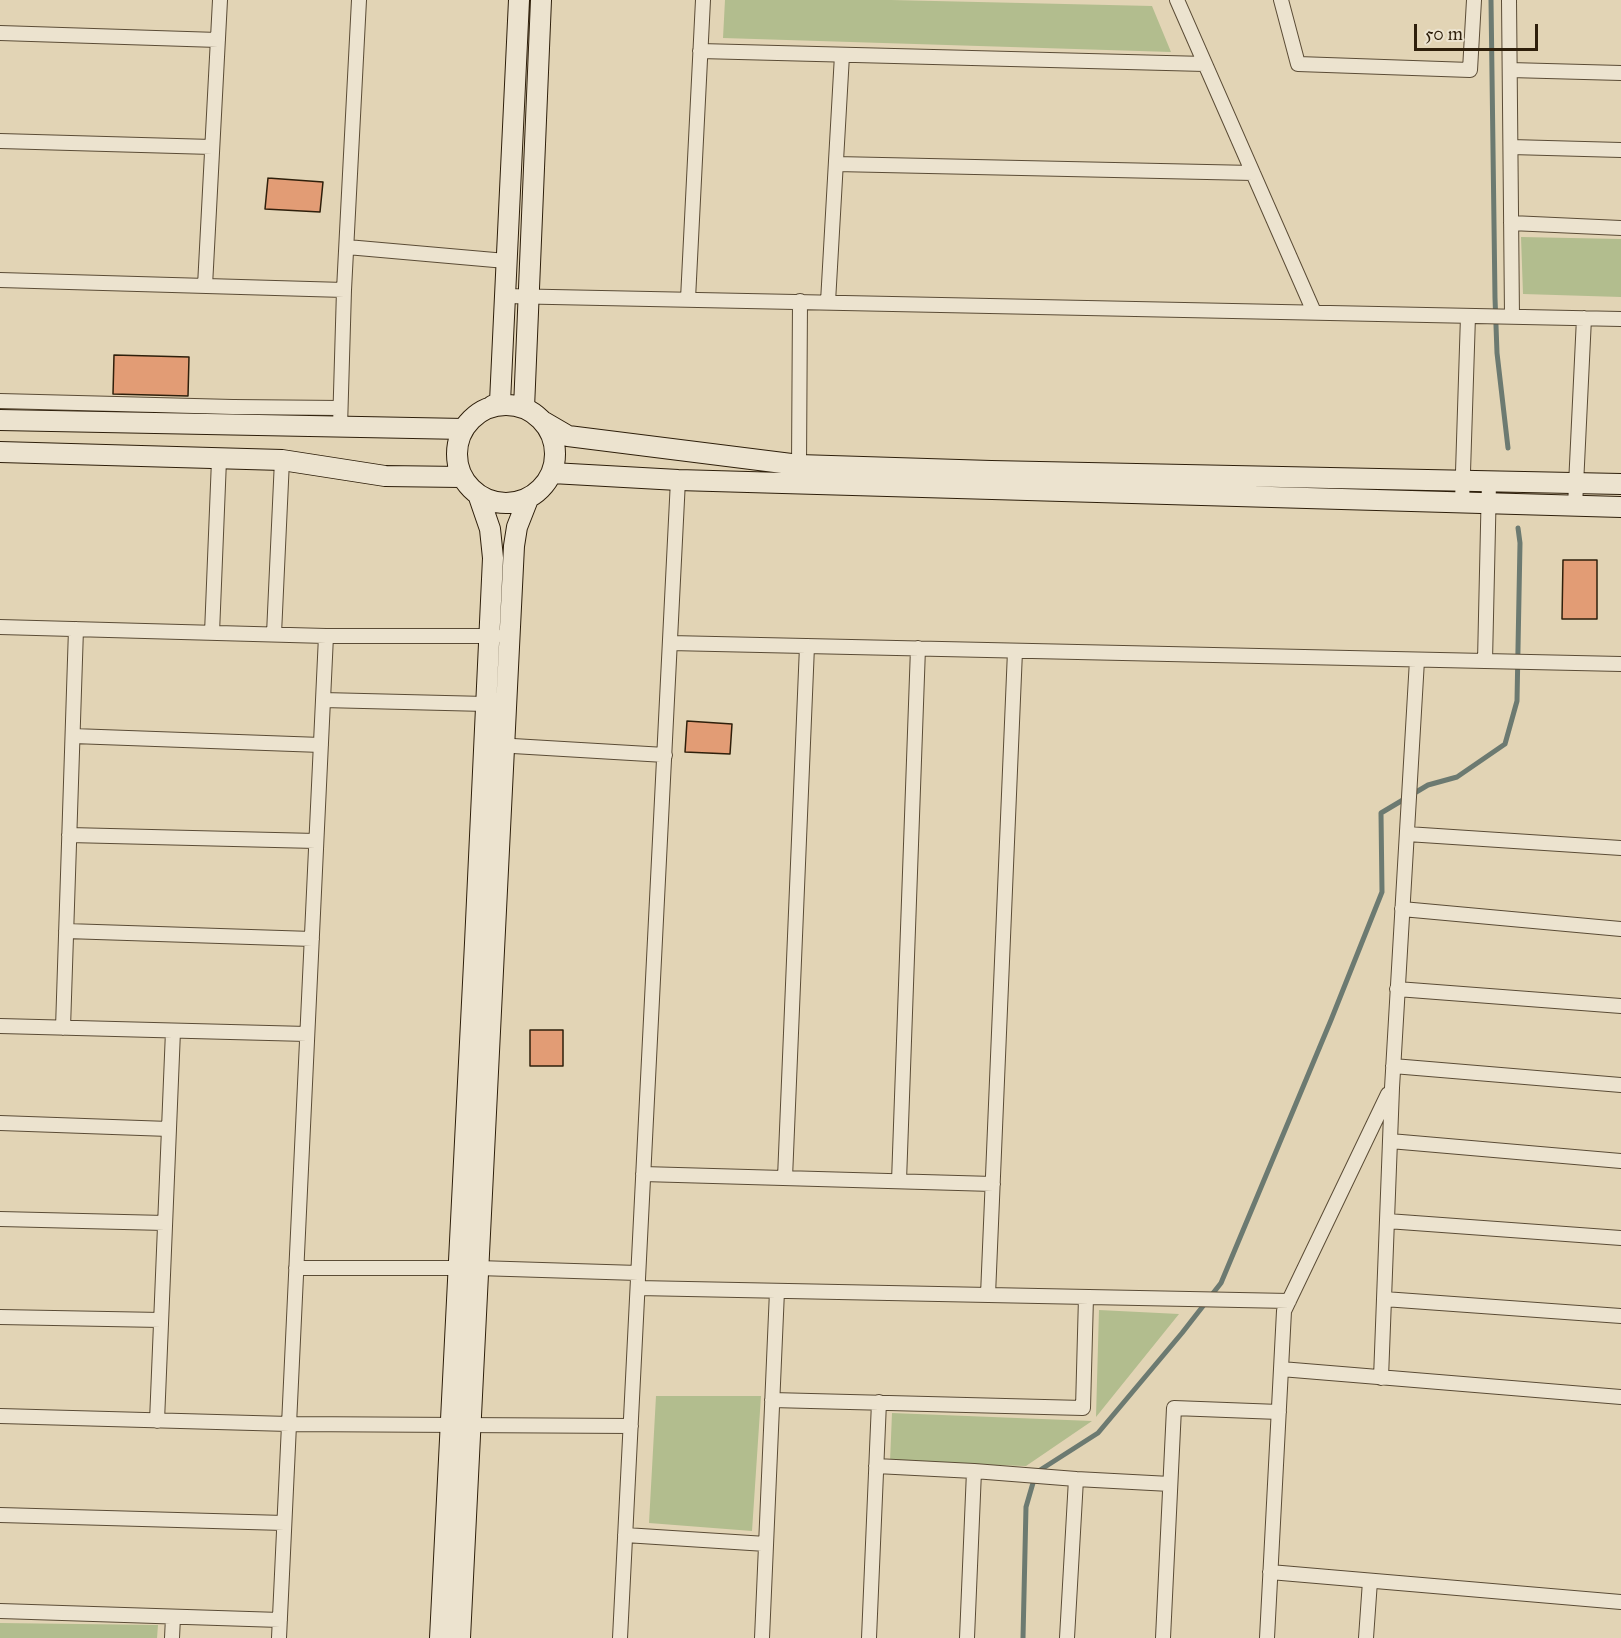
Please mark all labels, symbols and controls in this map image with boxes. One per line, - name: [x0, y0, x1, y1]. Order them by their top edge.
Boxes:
- scale bar: [1417, 12, 1542, 50]
- text: 50 m: [1425, 23, 1463, 45]

